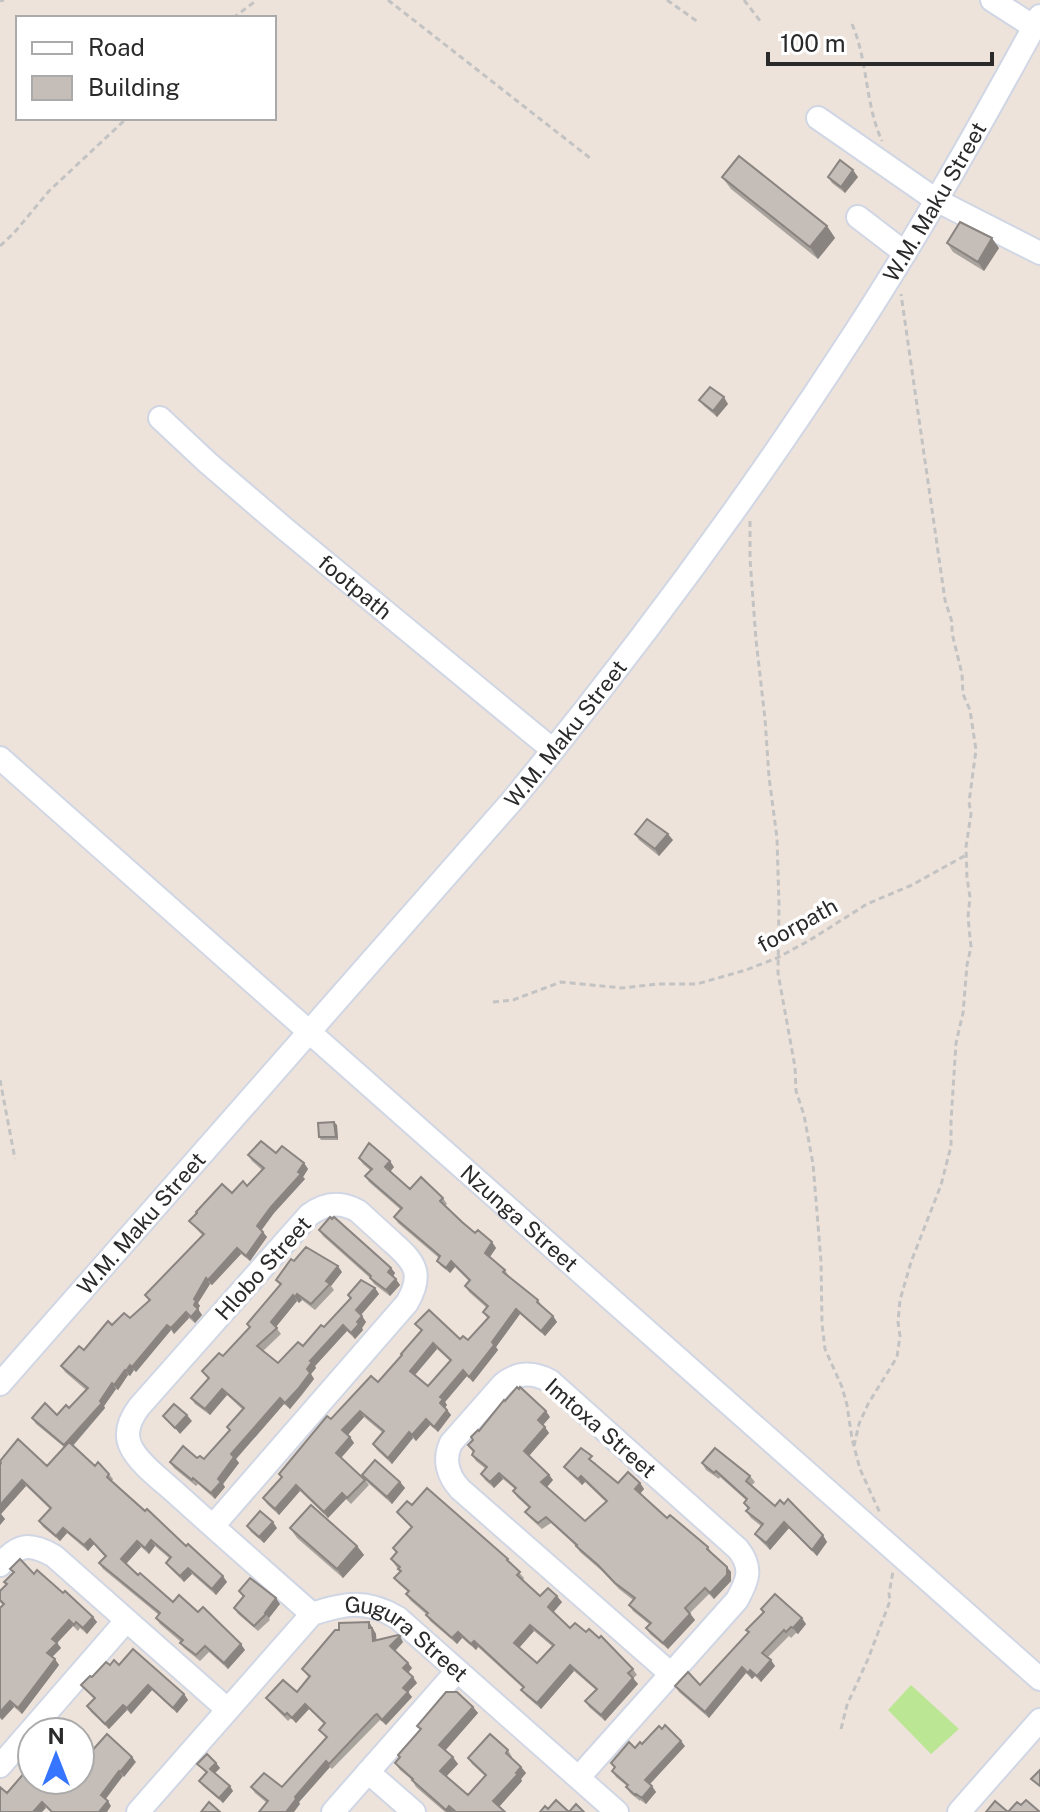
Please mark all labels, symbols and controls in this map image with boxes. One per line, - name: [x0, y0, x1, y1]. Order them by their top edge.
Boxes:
- legend: [16, 16, 276, 120]
- scale bar: [768, 16, 992, 66]
- text: 100 m: [780, 29, 846, 57]
- text: Road: [88, 33, 145, 61]
- text: Building: [88, 73, 180, 101]
- street label: W.M. Maku Street: [878, 117, 992, 286]
- street label: footpath: [313, 549, 397, 625]
- street label: W.M. Maku Street: [499, 655, 632, 813]
- street label: foorpath: [752, 892, 842, 958]
- street label: W.M. Maku Street: [72, 1147, 211, 1300]
- street label: Nzunga Street: [456, 1159, 584, 1277]
- street label: Hlobo Street: [210, 1211, 316, 1325]
- street label: Imtoxa Street: [540, 1373, 662, 1483]
- street label: Gugura Street: [344, 1591, 473, 1687]
- north arrow: [16, 1716, 96, 1796]
- text: N: [47, 1723, 65, 1749]

